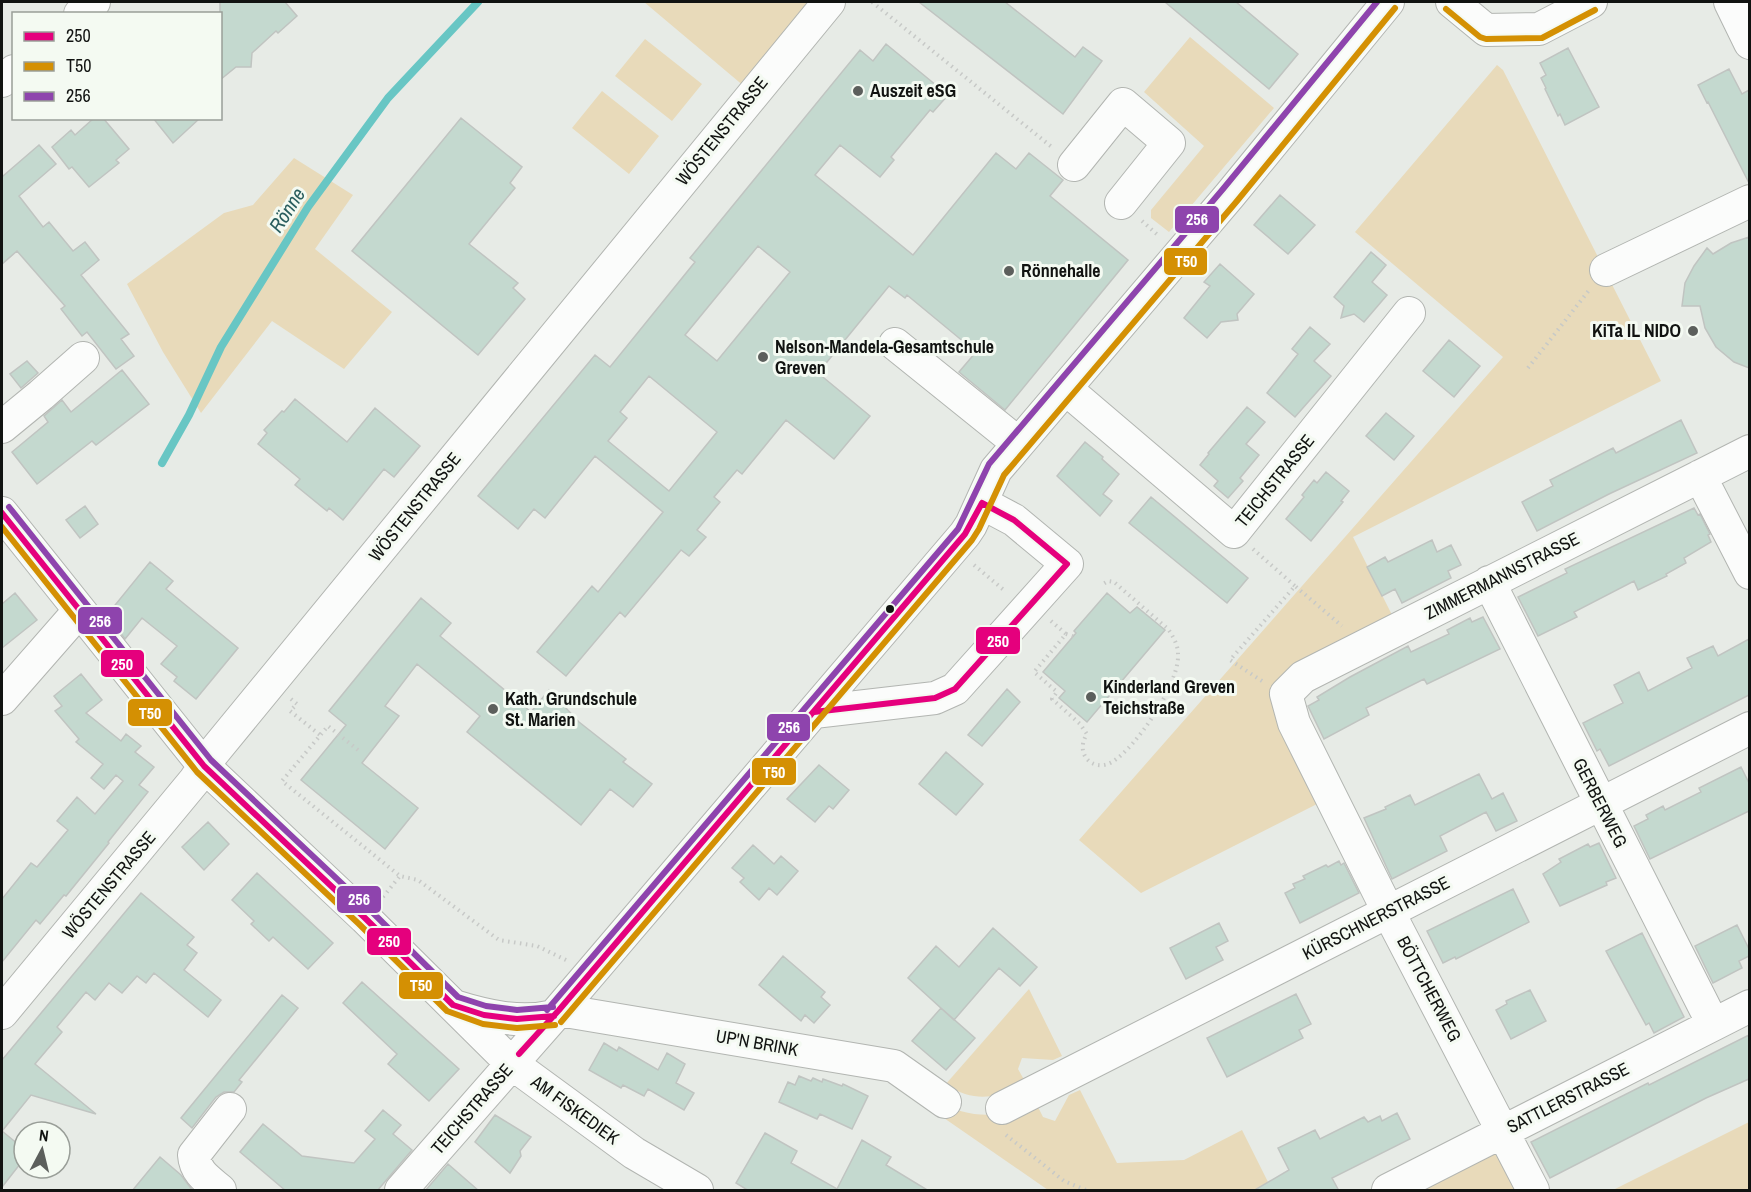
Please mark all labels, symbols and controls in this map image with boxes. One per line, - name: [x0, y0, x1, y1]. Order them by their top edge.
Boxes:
- legend: [12, 12, 222, 120]
- text: 250: [66, 23, 91, 48]
- text: T50: [66, 53, 91, 78]
- street label: WÖSTENSTRASSE: [670, 71, 773, 190]
- place label: Auszeit eSG: [870, 78, 956, 103]
- text: 256: [66, 83, 91, 108]
- marker: Auszeit eSG: [851, 84, 865, 98]
- water label: Rönne: [262, 182, 311, 237]
- line badge: 256: [1174, 205, 1220, 234]
- text: 256: [1186, 208, 1208, 230]
- line badge: T50: [1163, 247, 1208, 276]
- text: T50: [1175, 250, 1197, 272]
- place label: Rönnehalle: [1021, 258, 1101, 283]
- marker: Rönnehalle: [1002, 264, 1016, 278]
- place label: KiTa IL NIDO: [1592, 318, 1681, 343]
- marker: KiTa IL NIDO: [1686, 324, 1700, 338]
- place label: Nelson-Mandela-Gesamtschule Greven: [775, 334, 994, 380]
- marker: Nelson-Mandela-Gesamtschule Greven: [756, 350, 770, 364]
- street label: TEICHSTRASSE: [1229, 429, 1320, 533]
- street label: WÖSTENSTRASSE: [363, 447, 466, 566]
- street label: ZIMMERMANNSTRASSE: [1420, 526, 1583, 625]
- unlabelled marker: [884, 603, 896, 615]
- line badge: 256: [77, 606, 123, 635]
- text: 256: [89, 610, 111, 632]
- line badge: 250: [975, 626, 1021, 655]
- text: 250: [987, 630, 1009, 652]
- line badge: 250: [100, 649, 145, 678]
- text: 250: [111, 653, 133, 675]
- place label: Kinderland Greven Teichstraße: [1103, 674, 1235, 720]
- place label: Kath. Grundschule St. Marien: [505, 686, 637, 732]
- marker: Kinderland Greven Teichstraße: [1084, 690, 1098, 704]
- line badge: T50: [127, 698, 173, 727]
- text: T50: [139, 702, 161, 724]
- marker: Kath. Grundschule St. Marien: [486, 702, 500, 716]
- line badge: 256: [766, 713, 811, 742]
- text: 256: [778, 716, 800, 738]
- street label: GERBERWEG: [1567, 754, 1634, 852]
- line badge: T50: [751, 757, 797, 786]
- text: T50: [763, 761, 785, 783]
- street label: WÖSTENSTRASSE: [56, 825, 161, 944]
- street label: KÜRSCHNERSTRASSE: [1298, 870, 1454, 966]
- line badge: 256: [336, 885, 382, 914]
- text: 256: [348, 888, 370, 910]
- line badge: 250: [366, 927, 412, 956]
- text: 250: [378, 930, 400, 952]
- street label: BÖTTCHERWEG: [1391, 932, 1468, 1046]
- line badge: T50: [398, 971, 444, 1000]
- text: T50: [410, 974, 432, 996]
- street label: UP'N BRINK: [714, 1023, 800, 1062]
- street label: SATTLERSTRASSE: [1502, 1056, 1633, 1139]
- street label: TEICHSTRASSE: [425, 1058, 518, 1160]
- street label: AM FISKEDIEK: [525, 1069, 625, 1150]
- north arrow: [12, 1120, 72, 1180]
- text: N: [38, 1124, 50, 1147]

